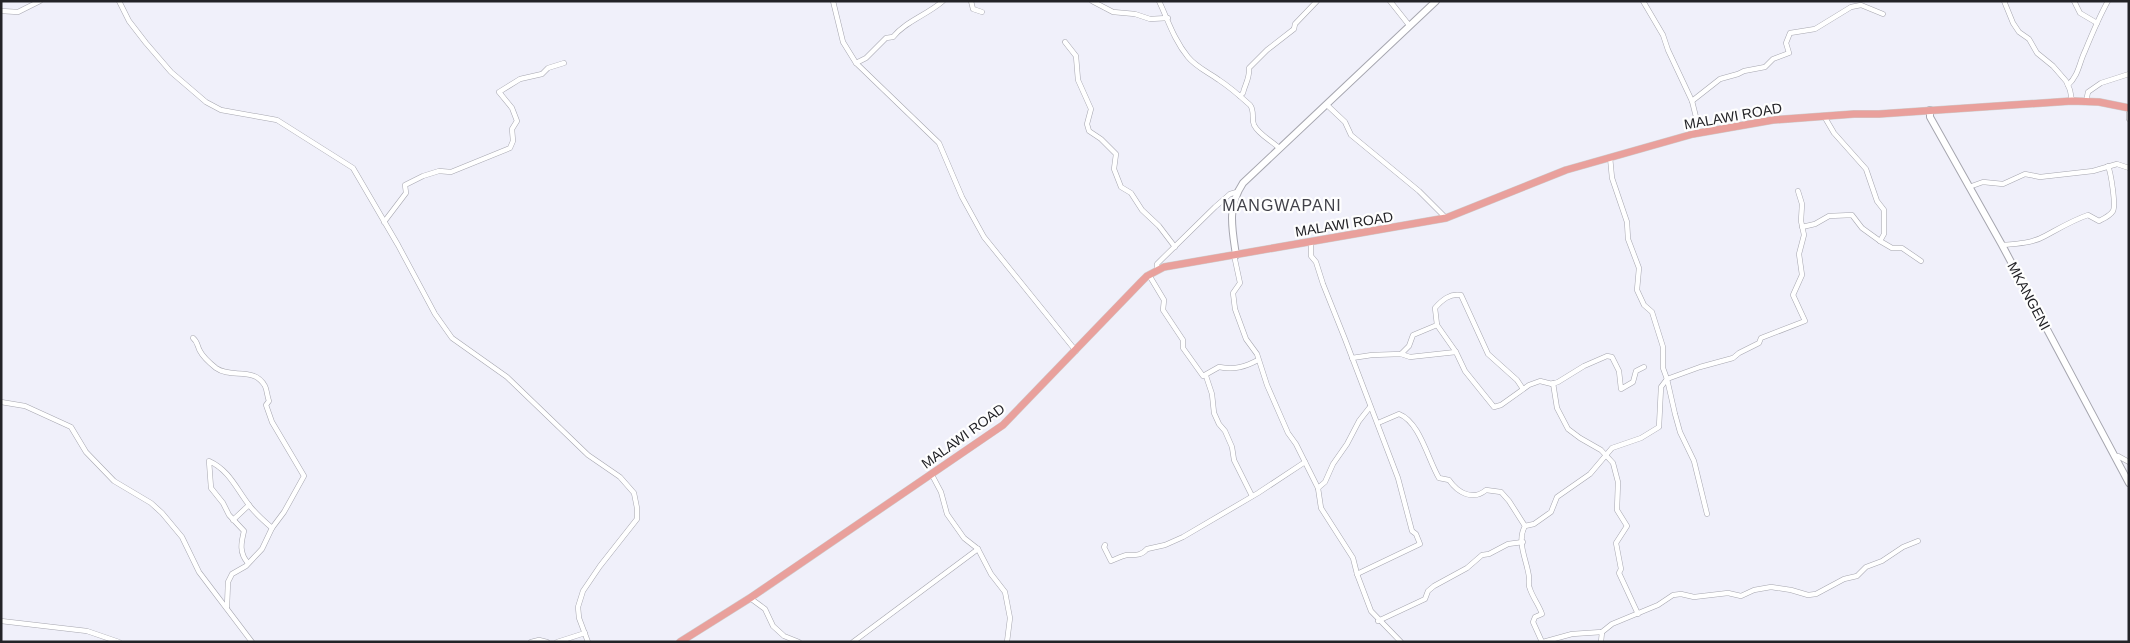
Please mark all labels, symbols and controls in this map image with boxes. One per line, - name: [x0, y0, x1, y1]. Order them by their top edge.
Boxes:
- street label: MALAWI ROAD: [1683, 100, 1783, 132]
- district label: MANGWAPANI: [1222, 197, 1342, 214]
- street label: MALAWI ROAD: [1294, 208, 1394, 240]
- street label: MKANGENI: [2004, 259, 2054, 333]
- street label: MALAWI ROAD: [918, 400, 1008, 472]

